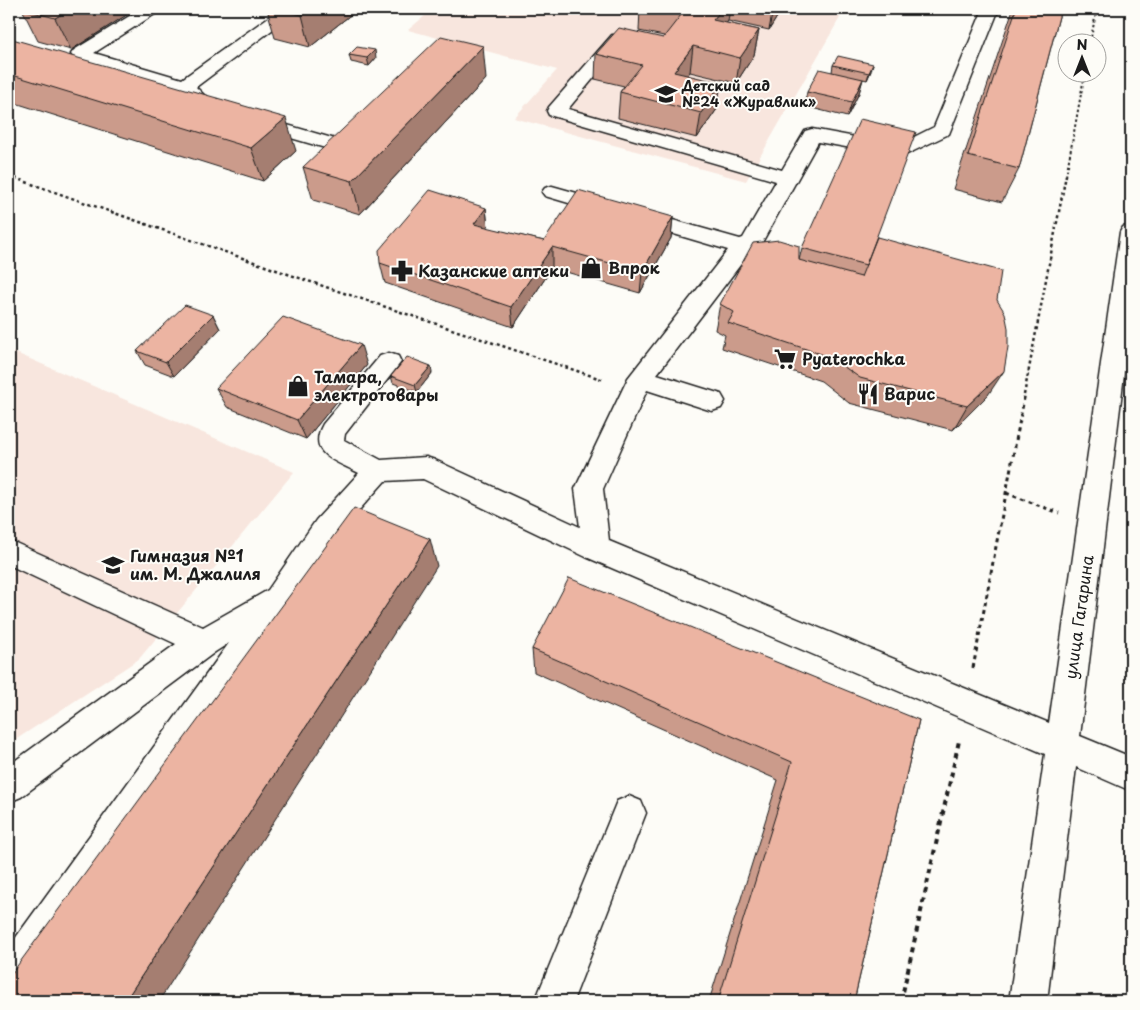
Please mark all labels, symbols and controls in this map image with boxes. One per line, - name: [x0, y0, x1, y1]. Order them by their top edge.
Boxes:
- north arrow: [1058, 32, 1108, 82]
- text: N: [1076, 34, 1088, 55]
- place label: Детский сад №24 «Журавлик»: [681, 75, 817, 112]
- school or university icon: Детский сад №24 «Журавлик»: [653, 81, 679, 107]
- shop icon: Впрок: [578, 255, 604, 281]
- place label: Впрок: [608, 255, 661, 279]
- pharmacy icon: Казанские аптеки: [389, 258, 415, 284]
- place label: Казанские аптеки: [418, 258, 569, 282]
- supermarket icon: Pyaterochka: [772, 346, 798, 372]
- place label: Pyaterochka: [802, 346, 905, 370]
- place label: Тамара, электротовары: [314, 364, 439, 406]
- shop icon: Тамара, электротовары: [285, 373, 311, 399]
- restaurant icon: Варис: [855, 381, 881, 407]
- place label: Варис: [884, 381, 935, 405]
- place label: Гимназия №1 им. М. Джалиля: [130, 543, 261, 585]
- school or university icon: Гимназия №1 им. М. Джалиля: [100, 552, 126, 578]
- street label: улица Гагарина: [1057, 553, 1099, 680]

